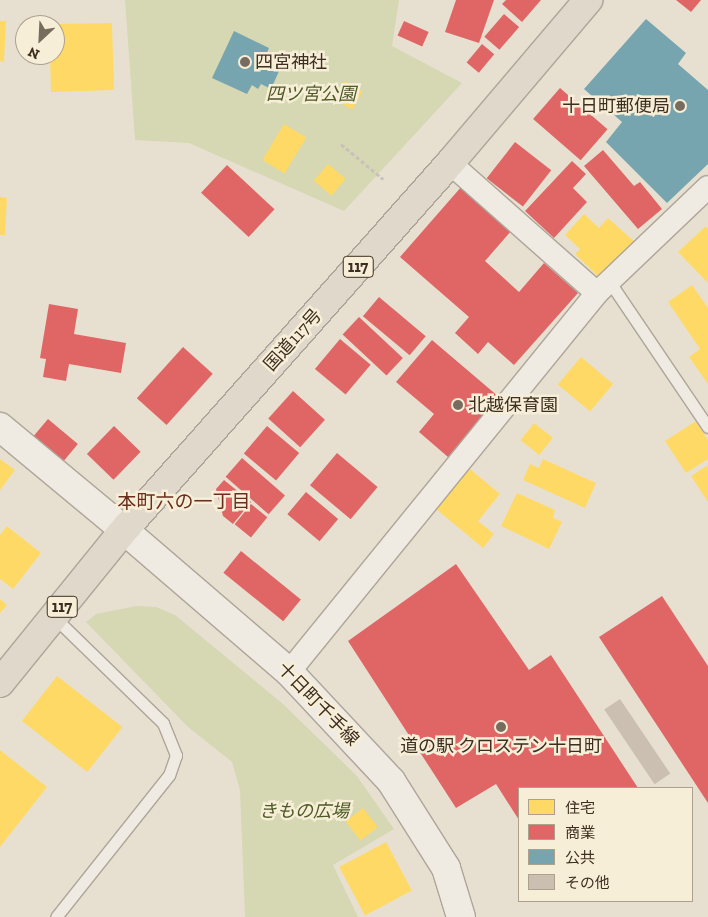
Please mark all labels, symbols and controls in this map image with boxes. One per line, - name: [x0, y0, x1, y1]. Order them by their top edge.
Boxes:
- north arrow: [15, 15, 65, 65]
- text: N: [25, 43, 42, 63]
- place label: 四宮神社: [255, 51, 327, 73]
- marker: 四宮神社: [239, 56, 251, 68]
- park label: 四ツ宮公園: [266, 83, 356, 105]
- place label: 十日町郵便局: [562, 95, 670, 117]
- marker: 十日町郵便局: [674, 100, 686, 112]
- road number: 117: [342, 253, 374, 280]
- street label: 国道117号: [260, 305, 326, 375]
- place label: 北越保育園: [468, 394, 558, 416]
- marker: 北越保育園: [452, 399, 464, 411]
- district label: 本町六の一丁目: [118, 491, 250, 513]
- road number: 117: [46, 594, 78, 620]
- street label: 十日町千手線: [273, 658, 363, 750]
- marker: 道の駅 クロステン十日町: [495, 721, 507, 733]
- place label: 道の駅 クロステン十日町: [400, 735, 602, 757]
- legend: [518, 787, 693, 902]
- text: 住宅: [565, 799, 595, 817]
- park label: きもの広場: [259, 800, 349, 822]
- text: 商業: [565, 824, 595, 842]
- text: 公共: [565, 849, 595, 867]
- text: その他: [565, 874, 610, 892]

